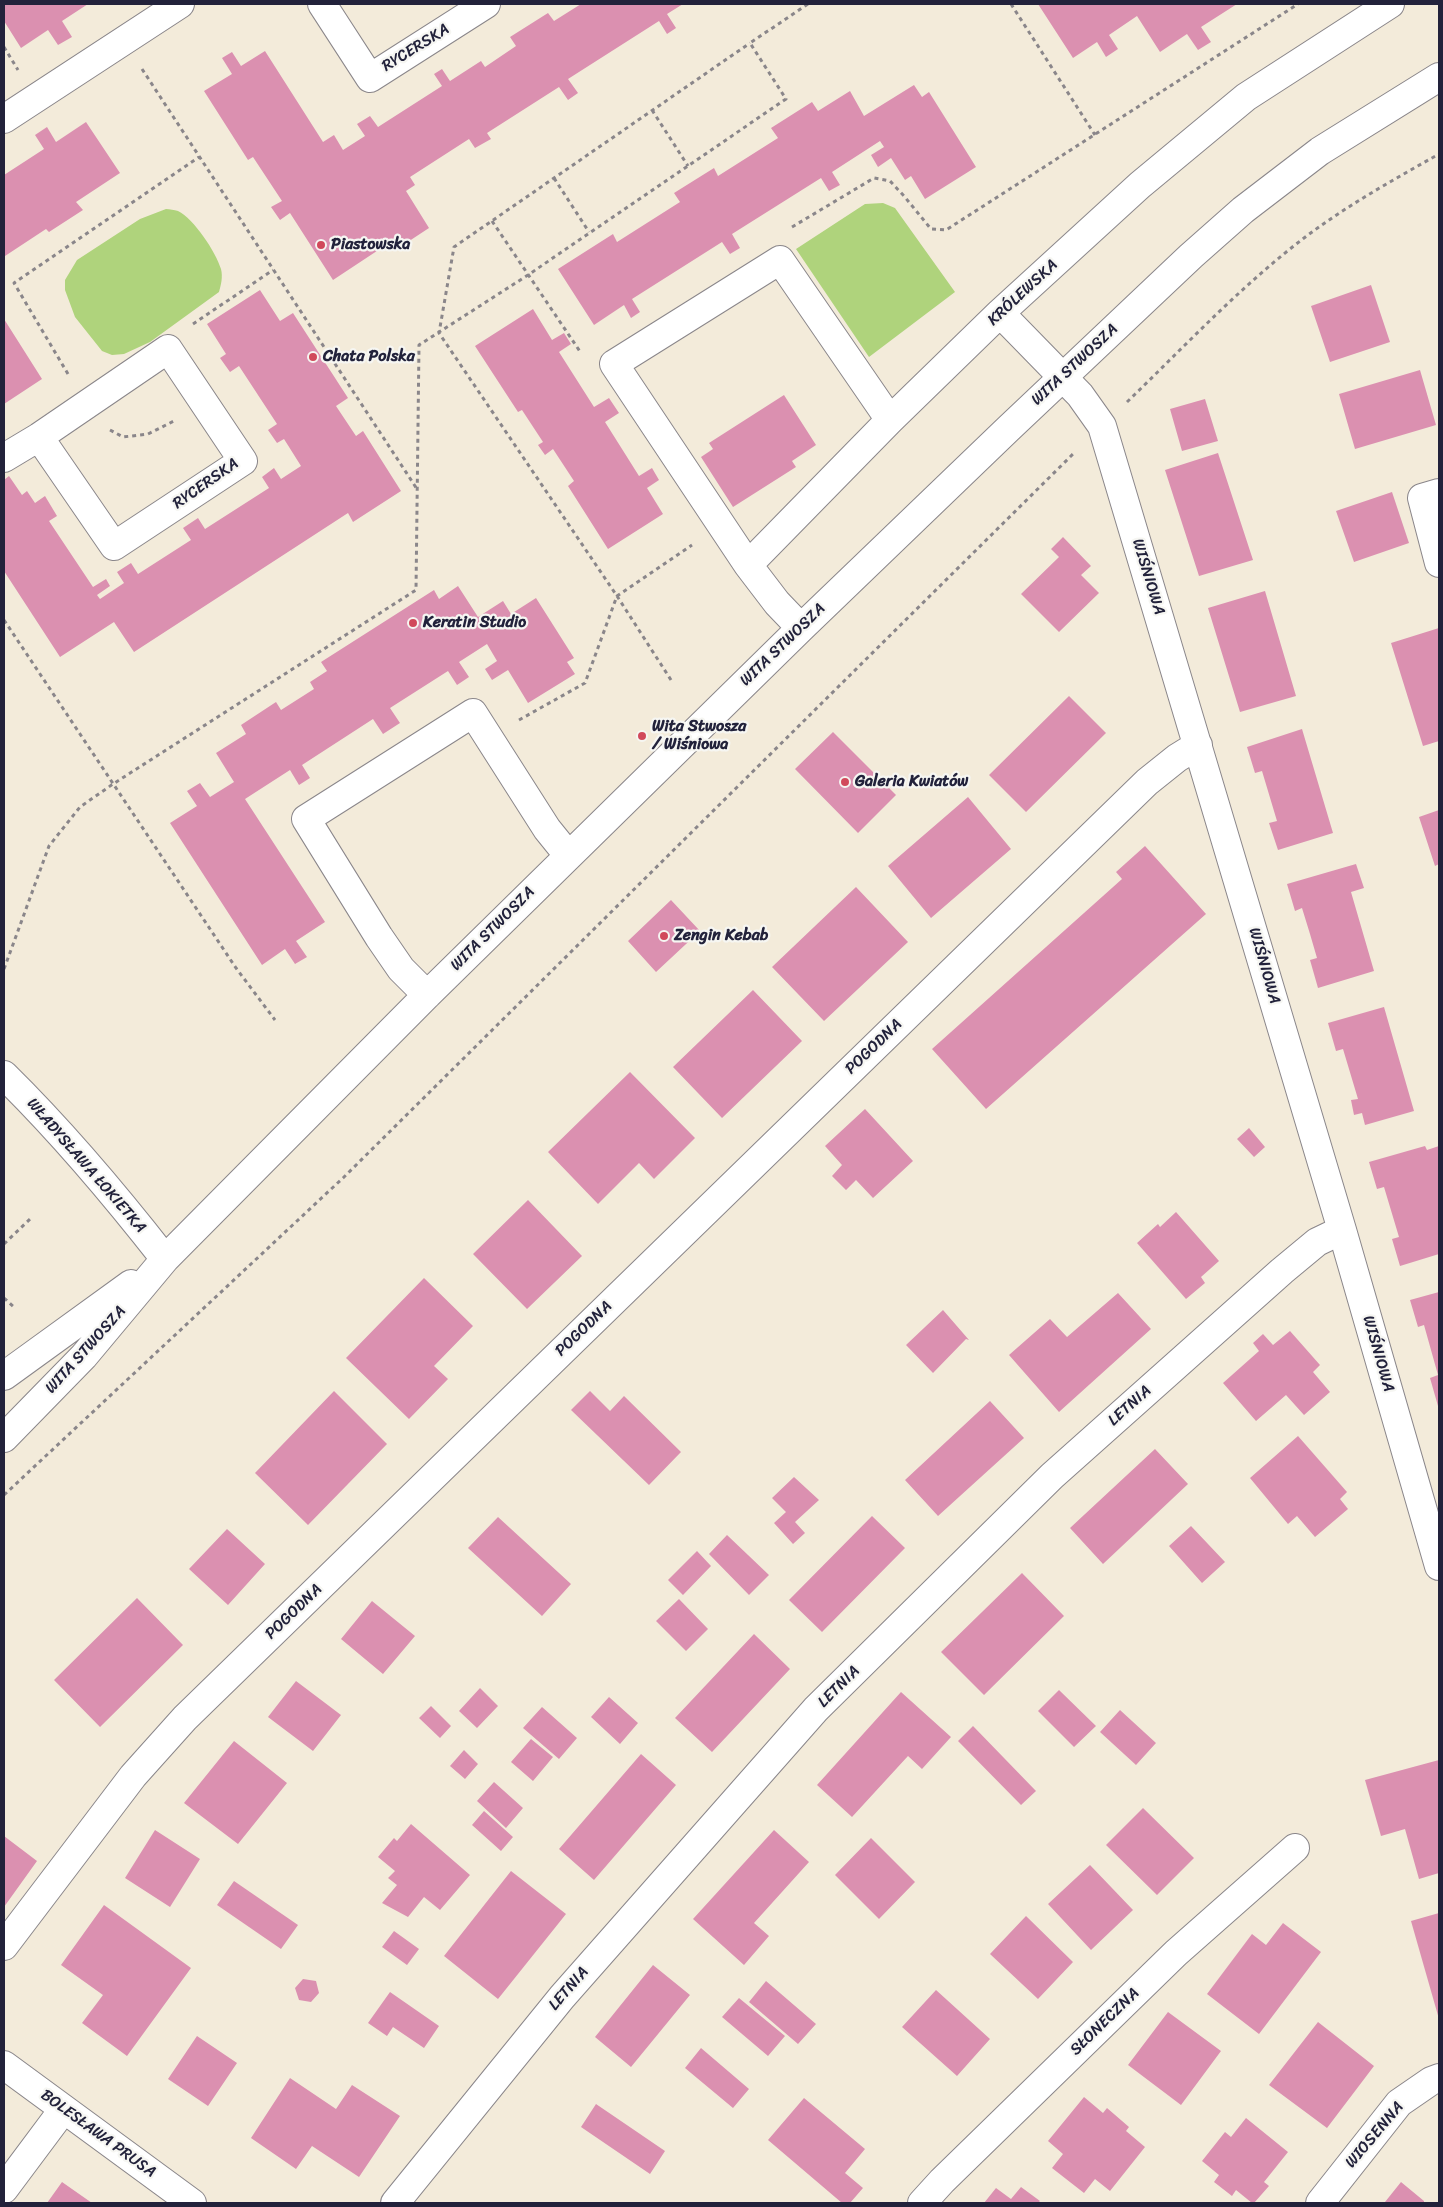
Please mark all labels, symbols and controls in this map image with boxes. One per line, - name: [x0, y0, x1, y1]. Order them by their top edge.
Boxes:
- street label: RYCERSKA: [379, 20, 453, 76]
- place label: Piastowska: [331, 235, 410, 255]
- marker: Piastowska: [315, 239, 327, 251]
- street label: KRÓLEWSKA: [984, 256, 1062, 330]
- street label: WITA STWOSZA: [1028, 320, 1122, 410]
- place label: Chata Polska: [323, 347, 415, 367]
- marker: Chata Polska: [307, 351, 319, 363]
- street label: RYCERSKA: [170, 454, 242, 514]
- street label: WIŚNIOWA: [1127, 537, 1169, 617]
- street label: WITA STWOSZA: [736, 599, 830, 691]
- place label: Keratin Studio: [423, 613, 526, 633]
- marker: Keratin Studio: [407, 617, 419, 629]
- place label: Wita Stwosza / Wiśniowa: [652, 717, 746, 755]
- marker: Wita Stwosza / Wiśniowa: [636, 730, 648, 742]
- place label: Galeria Kwiatów: [855, 772, 968, 792]
- marker: Galeria Kwiatów: [839, 776, 851, 788]
- street label: WITA STWOSZA: [447, 883, 539, 975]
- place label: Zengin Kebab: [674, 926, 768, 946]
- street label: WIŚNIOWA: [1244, 926, 1284, 1006]
- marker: Zengin Kebab: [658, 930, 670, 942]
- street label: POGODNA: [842, 1015, 906, 1079]
- street label: WŁADYSŁAWA ŁOKIETKA: [22, 1095, 150, 1237]
- street label: POGODNA: [552, 1297, 616, 1361]
- street label: WITA STWOSZA: [42, 1302, 130, 1398]
- street label: WIŚNIOWA: [1358, 1314, 1398, 1394]
- street label: LETNIA: [1104, 1382, 1156, 1430]
- street label: POGODNA: [262, 1580, 326, 1644]
- street label: LETNIA: [814, 1662, 864, 1712]
- street label: LETNIA: [545, 1963, 593, 2015]
- street label: SŁONECZNA: [1066, 1984, 1144, 2060]
- street label: BOLESŁAWA PRUSA: [37, 2086, 159, 2182]
- street label: WIOSENNA: [1342, 2098, 1408, 2172]

